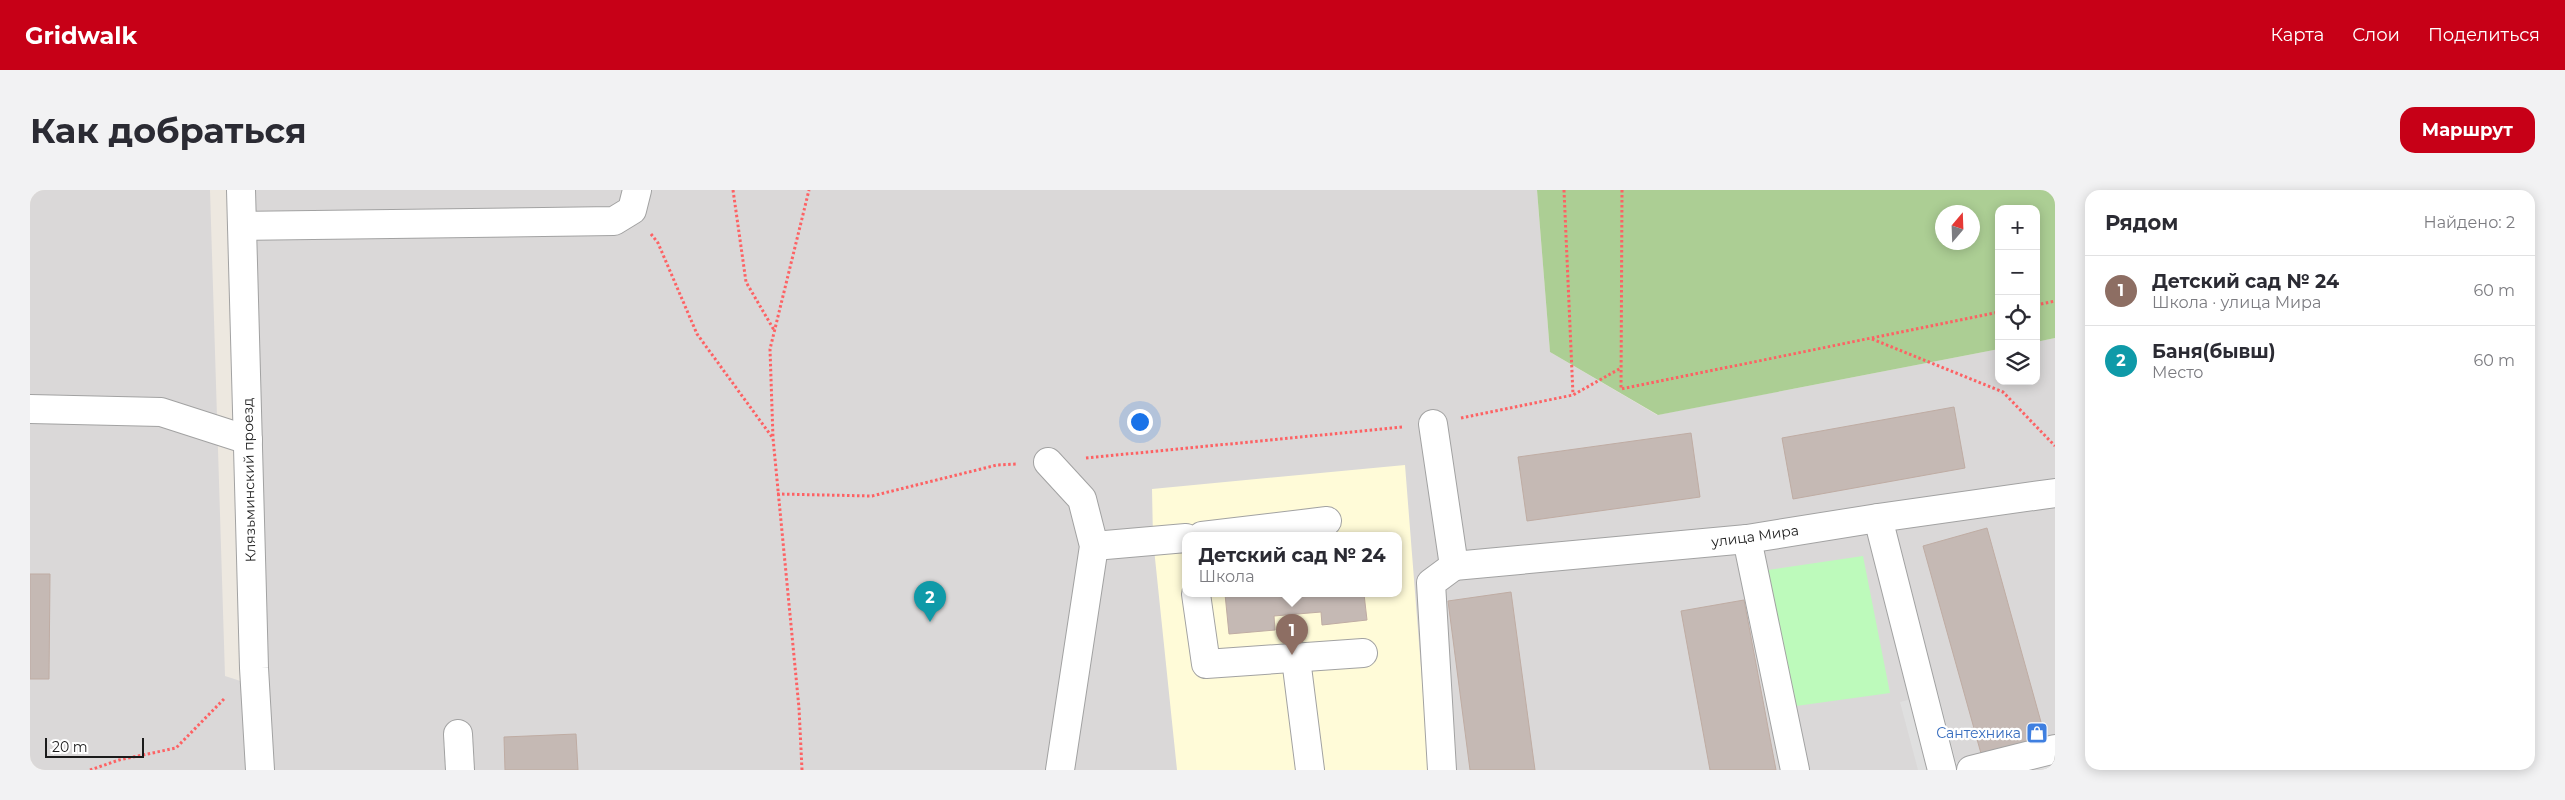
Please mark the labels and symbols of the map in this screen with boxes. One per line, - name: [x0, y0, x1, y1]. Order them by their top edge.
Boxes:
- north arrow: [1935, 205, 1980, 250]
- street label: Клязьминский проезд: [239, 398, 259, 562]
- your location: [1127, 409, 1153, 435]
- street label: улица Мира: [1709, 521, 1800, 551]
- pin: 2: [914, 581, 946, 622]
- pin: 1: [1276, 614, 1308, 655]
- shop icon: Сантехника: [2025, 721, 2049, 745]
- place label: Сантехника: [1936, 724, 2021, 742]
- scale bar: [45, 735, 144, 758]

